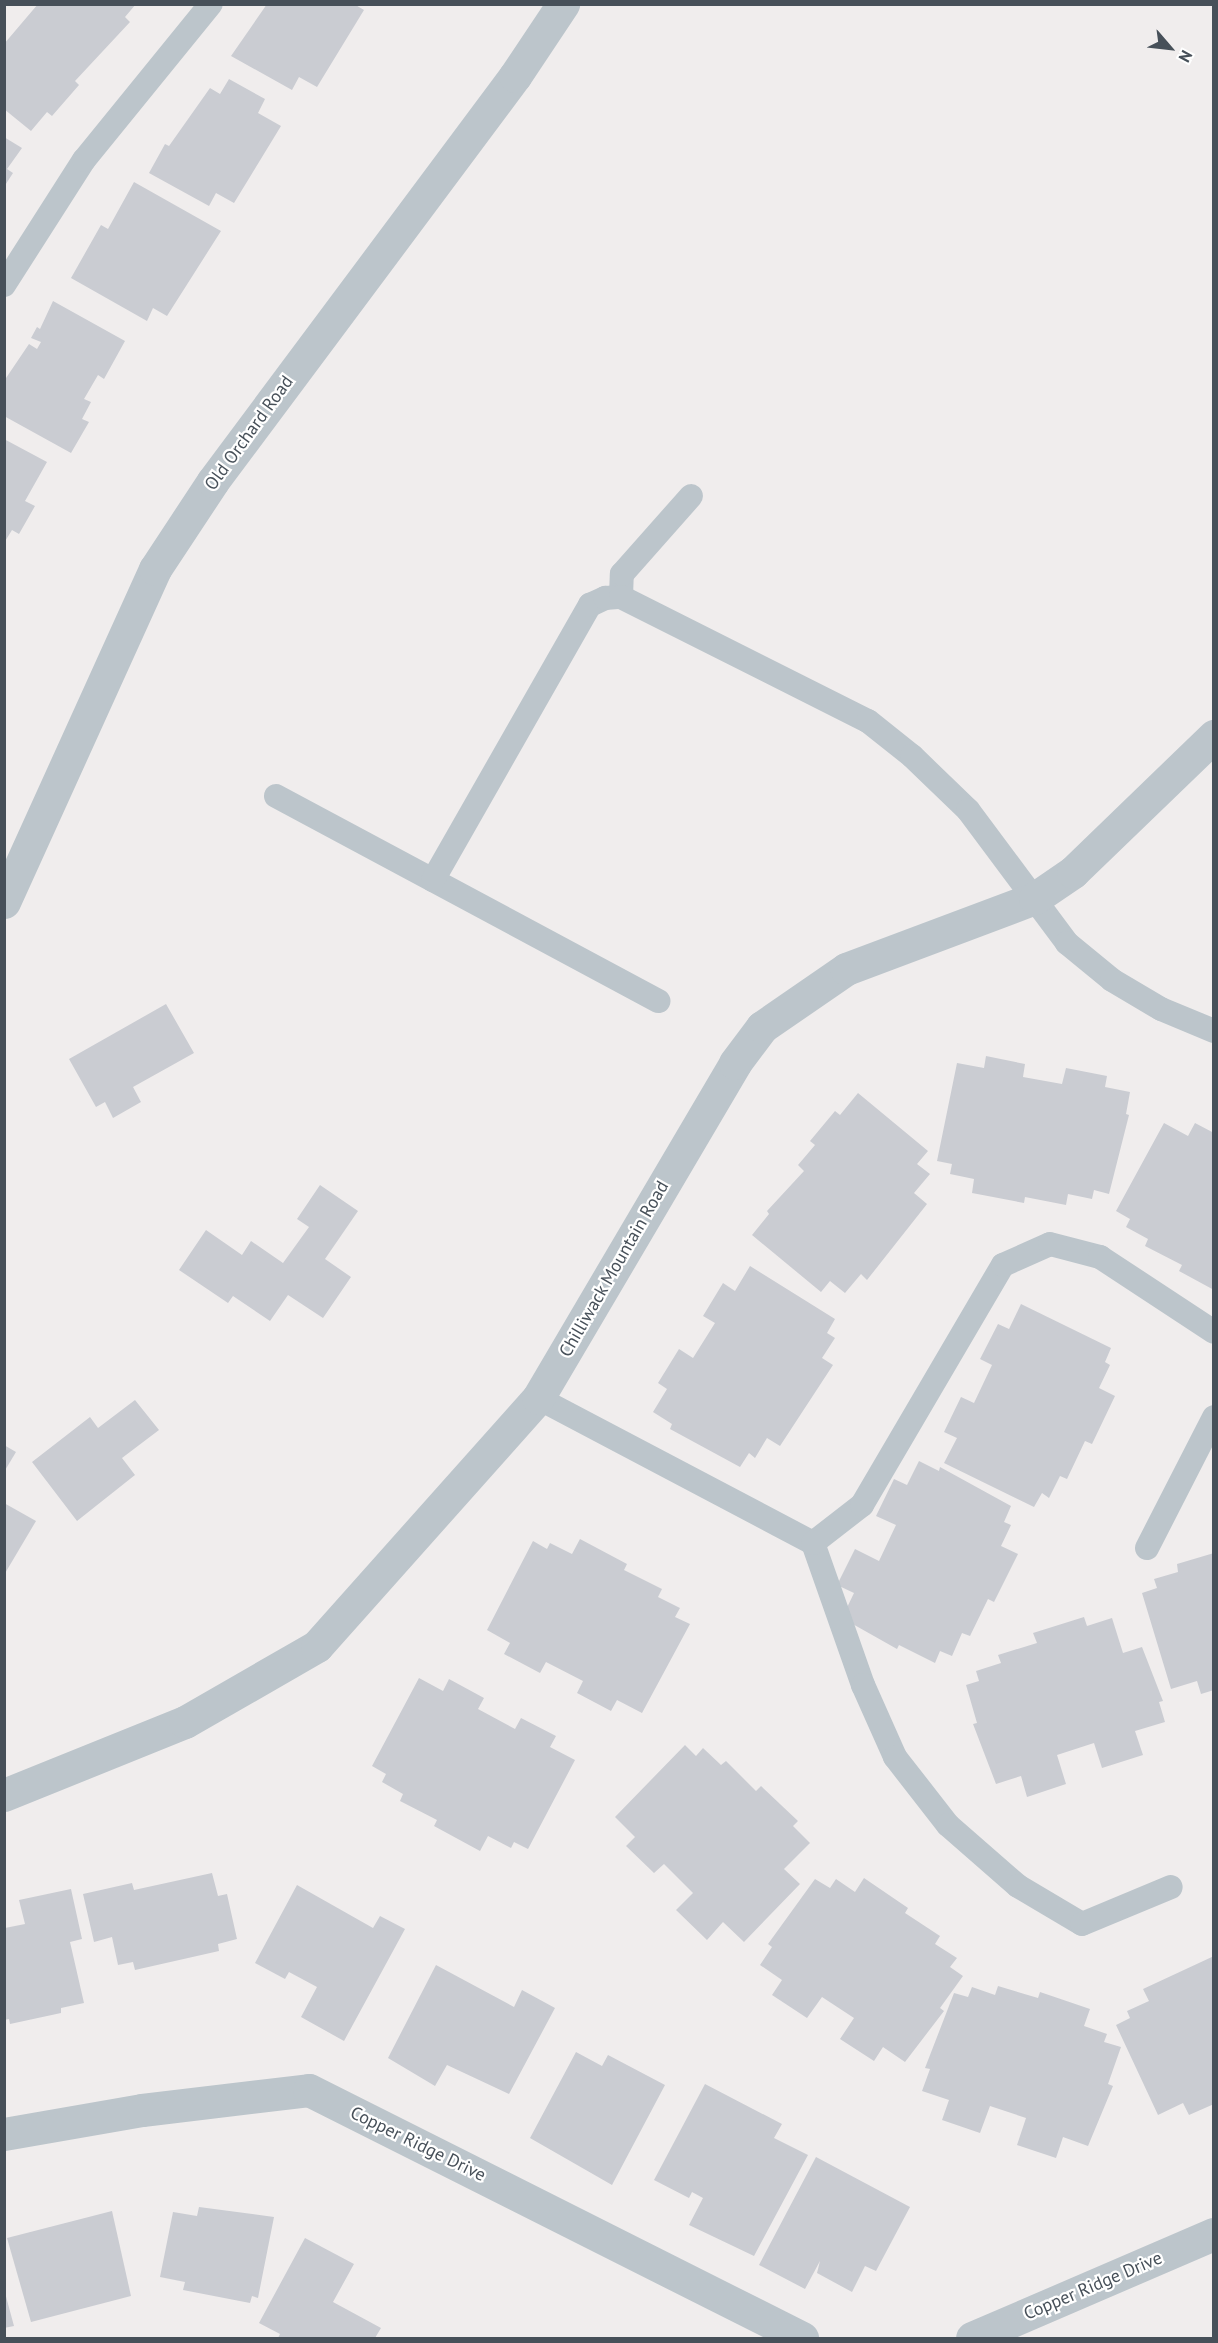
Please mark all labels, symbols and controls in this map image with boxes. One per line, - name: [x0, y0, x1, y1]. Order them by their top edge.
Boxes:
- north arrow: [1140, 18, 1200, 78]
- text: N: [1175, 47, 1197, 66]
- street label: Old Orchard Road: [200, 372, 298, 494]
- street label: Chilliwack Mountain Road: [555, 1177, 673, 1361]
- street label: Copper Ridge Drive: [347, 2102, 489, 2186]
- street label: Copper Ridge Drive: [1021, 2247, 1165, 2325]

